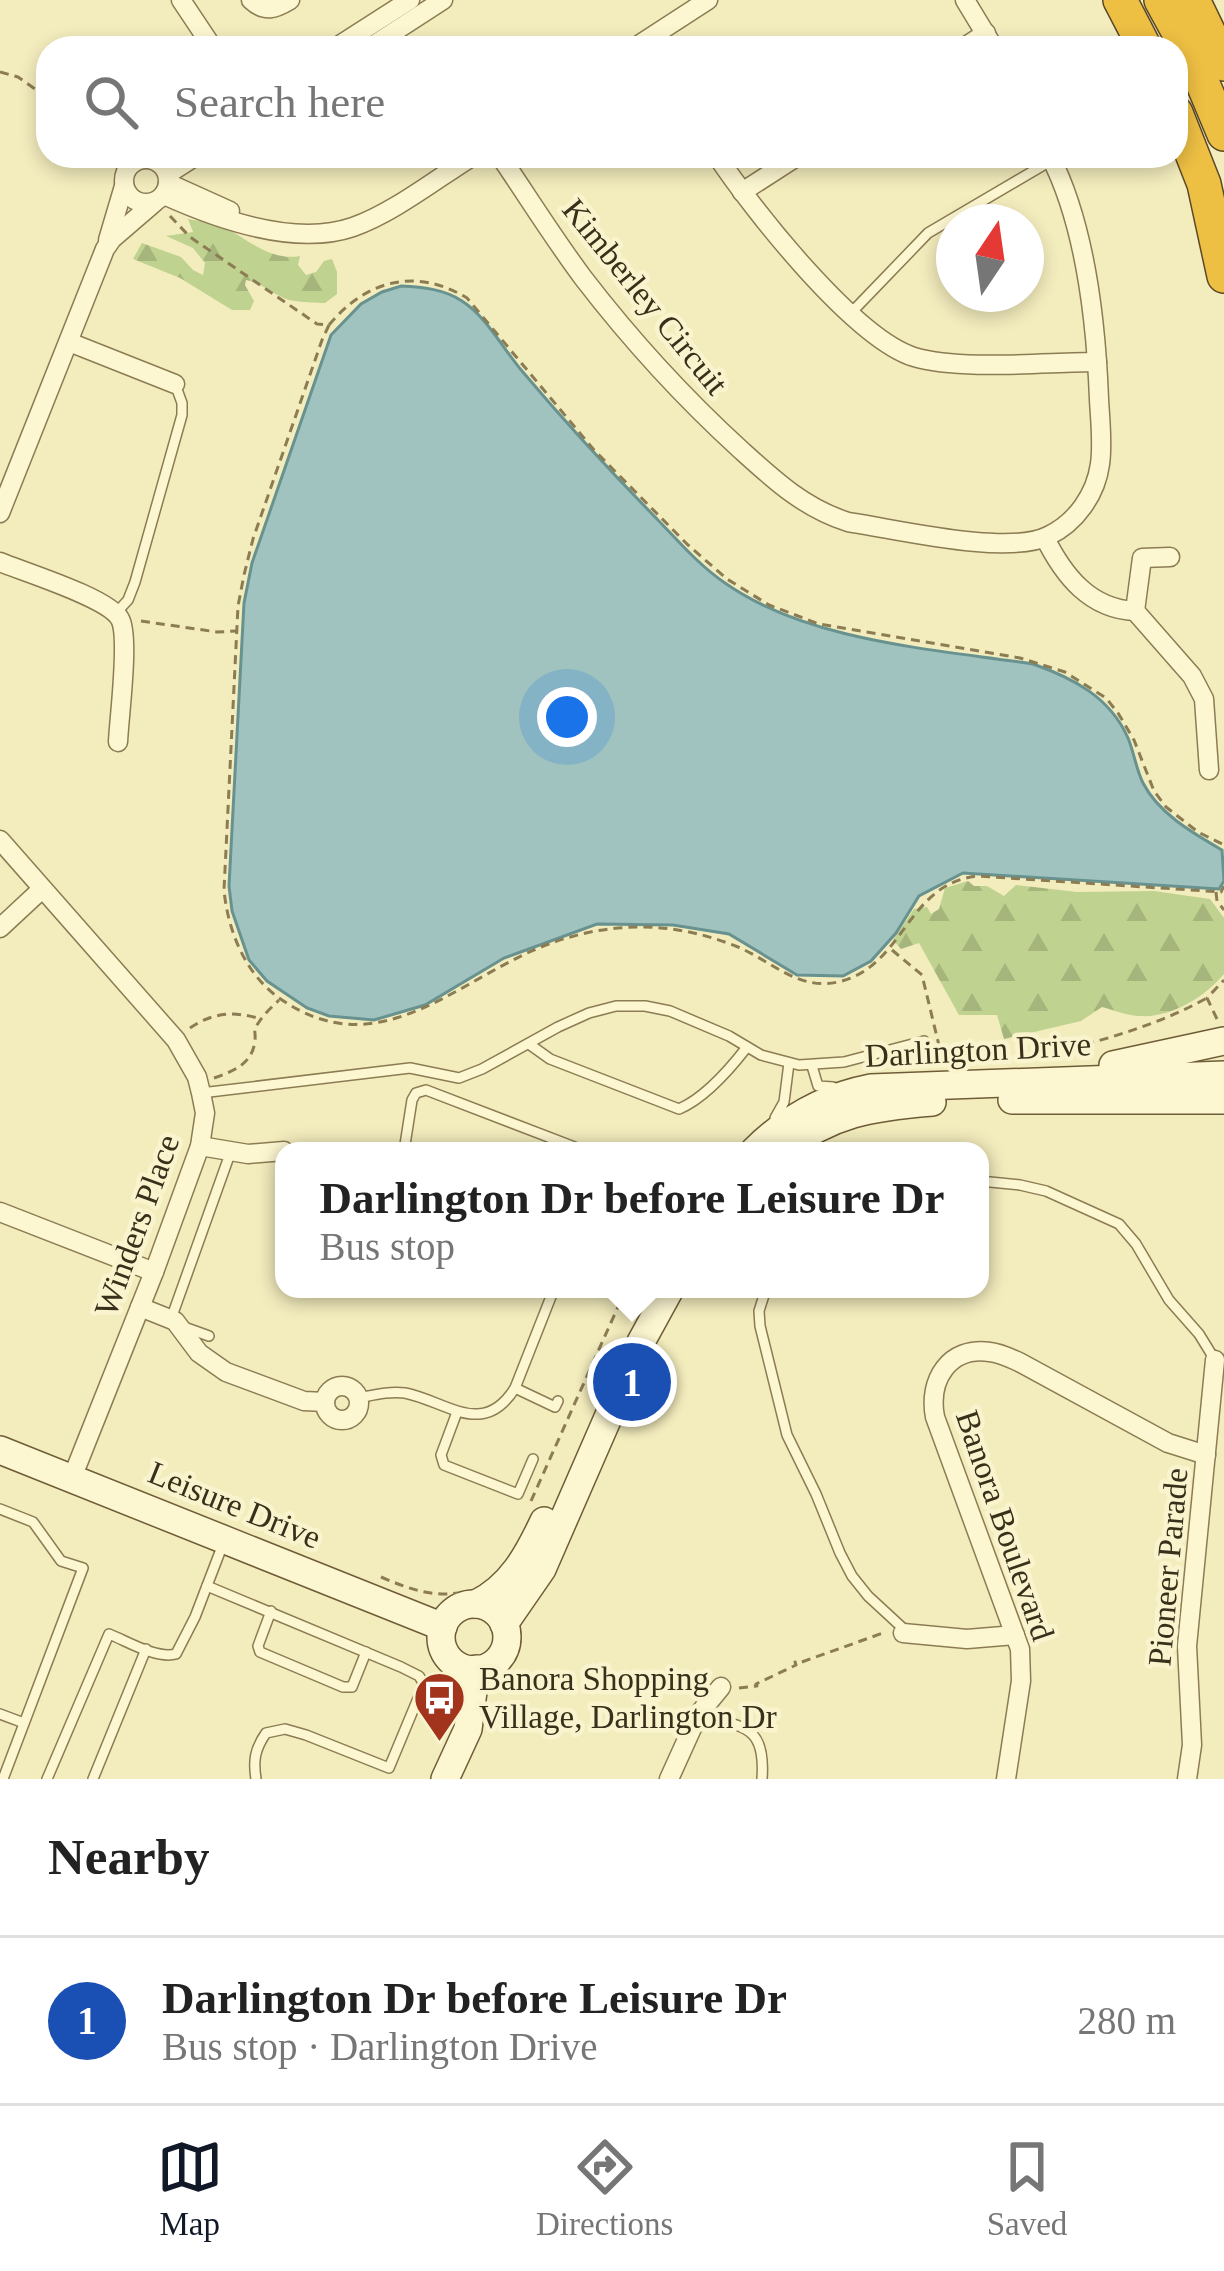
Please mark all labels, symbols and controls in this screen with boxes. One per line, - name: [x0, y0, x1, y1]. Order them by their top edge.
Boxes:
- search box: [36, 36, 1188, 168]
- icon: search: [78, 69, 144, 135]
- text: Search here: [174, 77, 385, 127]
- street label: Kimberley Circuit: [555, 192, 735, 402]
- north arrow: [936, 204, 1044, 312]
- your location: [537, 687, 597, 747]
- street label: Darlington Drive: [864, 1026, 1092, 1074]
- street label: Winders Place: [88, 1130, 186, 1321]
- popup: [275, 1142, 989, 1298]
- text: Darlington Dr before Leisure Dr: [320, 1173, 944, 1223]
- text: Bus stop: [320, 1225, 455, 1268]
- pin: 1: [593, 1337, 671, 1427]
- street label: Banora Boulevard: [949, 1406, 1061, 1646]
- street label: Leisure Drive: [143, 1454, 326, 1556]
- street label: Pioneer Parade: [1141, 1466, 1195, 1668]
- place label: Banora Shopping Village, Darlington Dr: [479, 1661, 777, 1735]
- bus stop icon: Banora Shopping Village, Darlington Dr: [412, 1669, 468, 1743]
- text: Nearby: [48, 1829, 209, 1885]
- text: Darlington Dr before Leisure Dr: [162, 1973, 787, 2023]
- text: 1: [77, 1999, 97, 2042]
- text: 280 m: [1077, 1999, 1176, 2042]
- text: Bus stop · Darlington Drive: [162, 2025, 597, 2068]
- tab: Map: [157, 2134, 223, 2243]
- tab: Directions: [536, 2134, 673, 2243]
- tab: Saved: [987, 2134, 1067, 2243]

